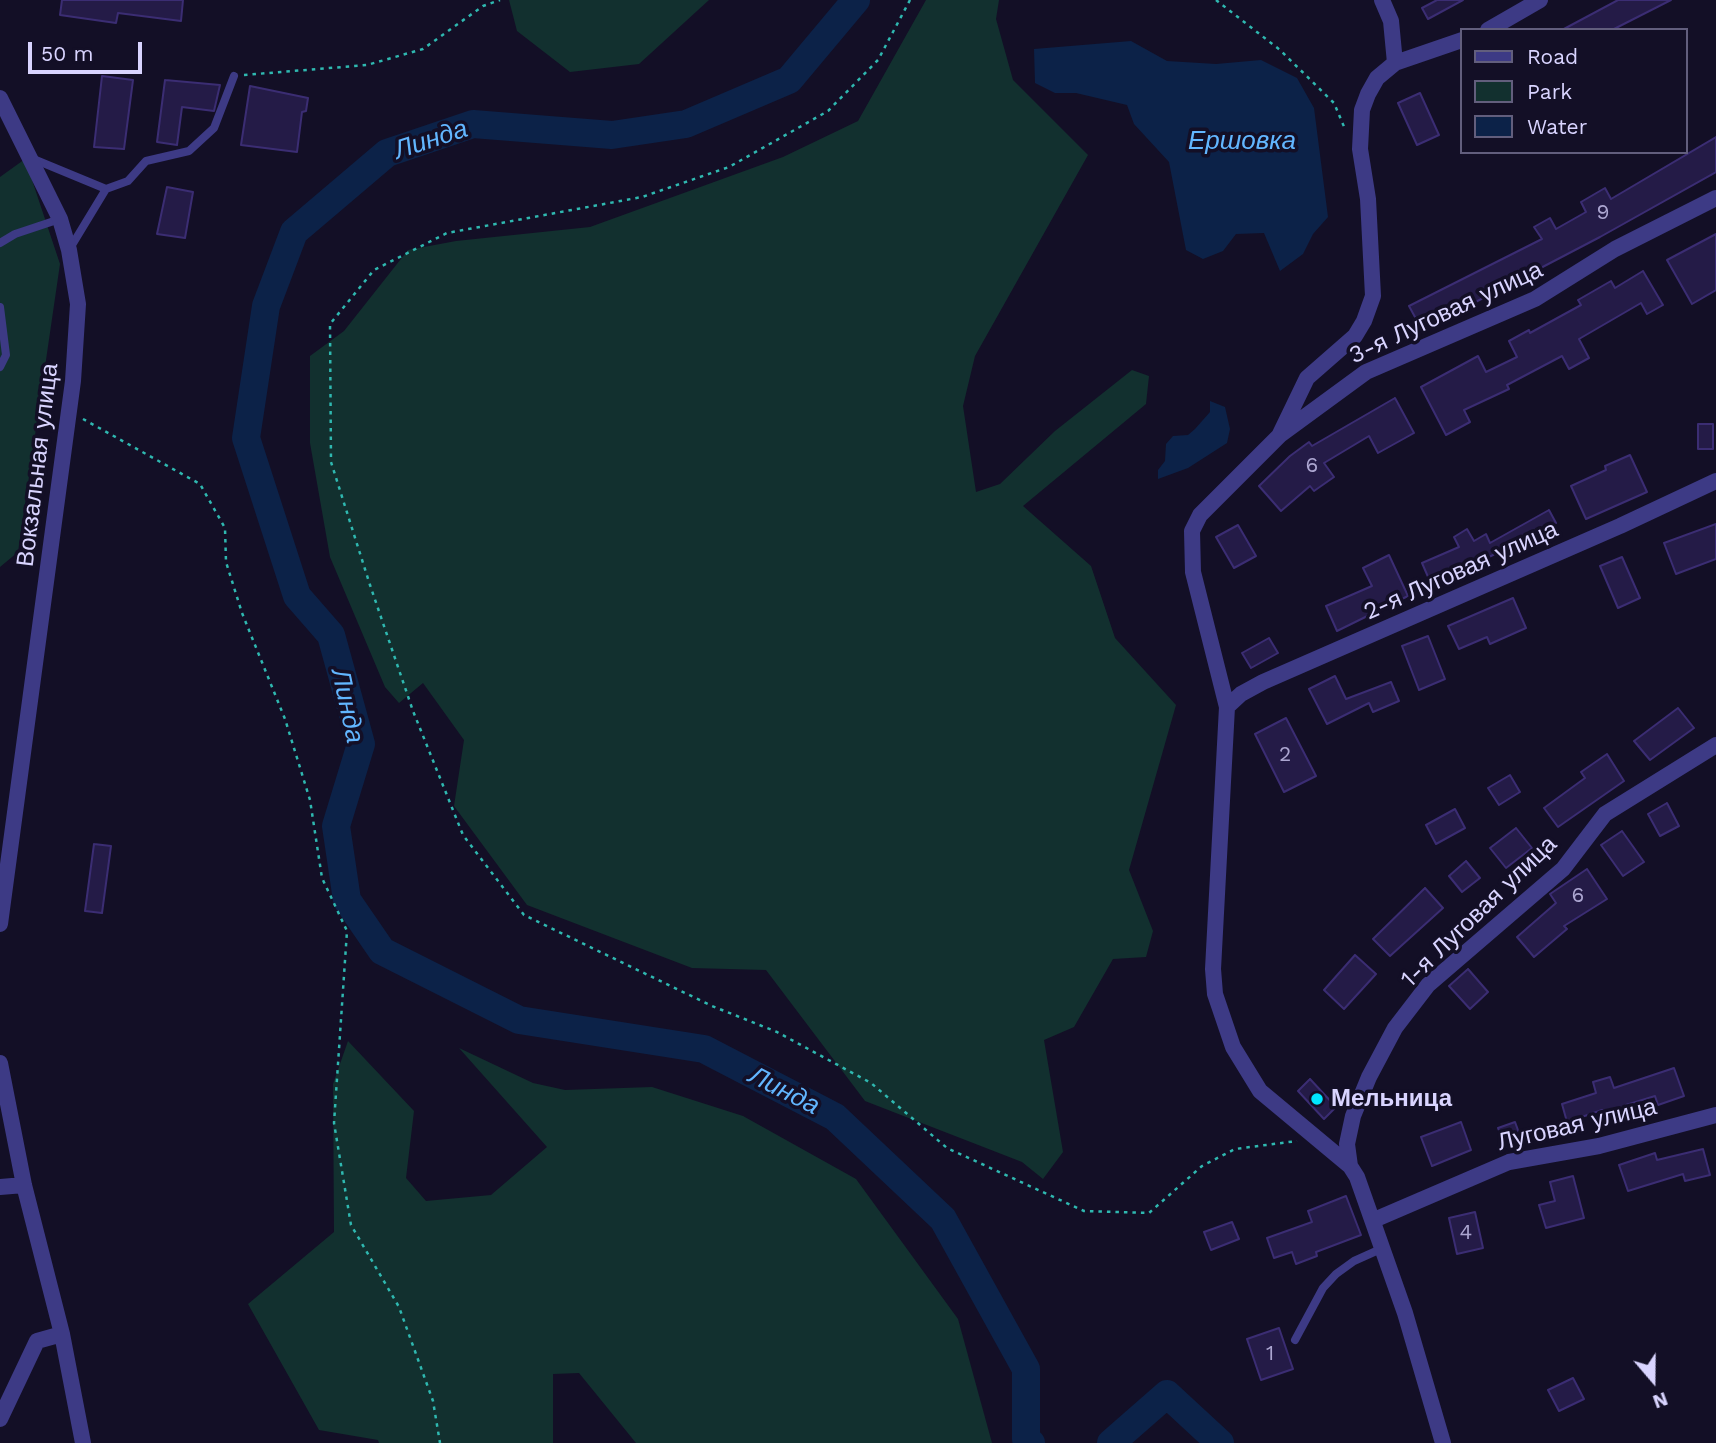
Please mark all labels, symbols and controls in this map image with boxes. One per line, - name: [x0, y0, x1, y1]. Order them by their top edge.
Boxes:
- scale bar: [32, 28, 145, 72]
- legend: [1460, 28, 1688, 154]
- text: 50 m: [41, 41, 93, 66]
- text: Road: [1527, 44, 1578, 69]
- text: Park: [1527, 79, 1572, 104]
- water label: Линда: [390, 114, 472, 166]
- text: Water: [1527, 114, 1587, 139]
- water label: Ершовка: [1188, 125, 1296, 157]
- house number: 9: [1597, 200, 1609, 226]
- street label: 3-я Луговая улица: [1345, 256, 1547, 370]
- street label: Вокзальная улица: [11, 362, 65, 568]
- house number: 6: [1306, 453, 1318, 479]
- street label: 2-я Луговая улица: [1359, 515, 1563, 627]
- water label: Линда: [324, 666, 370, 746]
- house number: 2: [1279, 742, 1291, 768]
- street label: 1-я Луговая улица: [1395, 830, 1563, 994]
- house number: 6: [1572, 883, 1584, 909]
- water label: Линда: [743, 1060, 825, 1122]
- place label: Мельница: [1331, 1085, 1452, 1113]
- marker: Мельница: [1309, 1091, 1325, 1107]
- street label: Луговая улица: [1495, 1093, 1659, 1157]
- house number: 4: [1460, 1220, 1472, 1246]
- house number: 1: [1266, 1341, 1274, 1367]
- north arrow: [1618, 1345, 1688, 1415]
- text: N: [1650, 1387, 1671, 1413]

